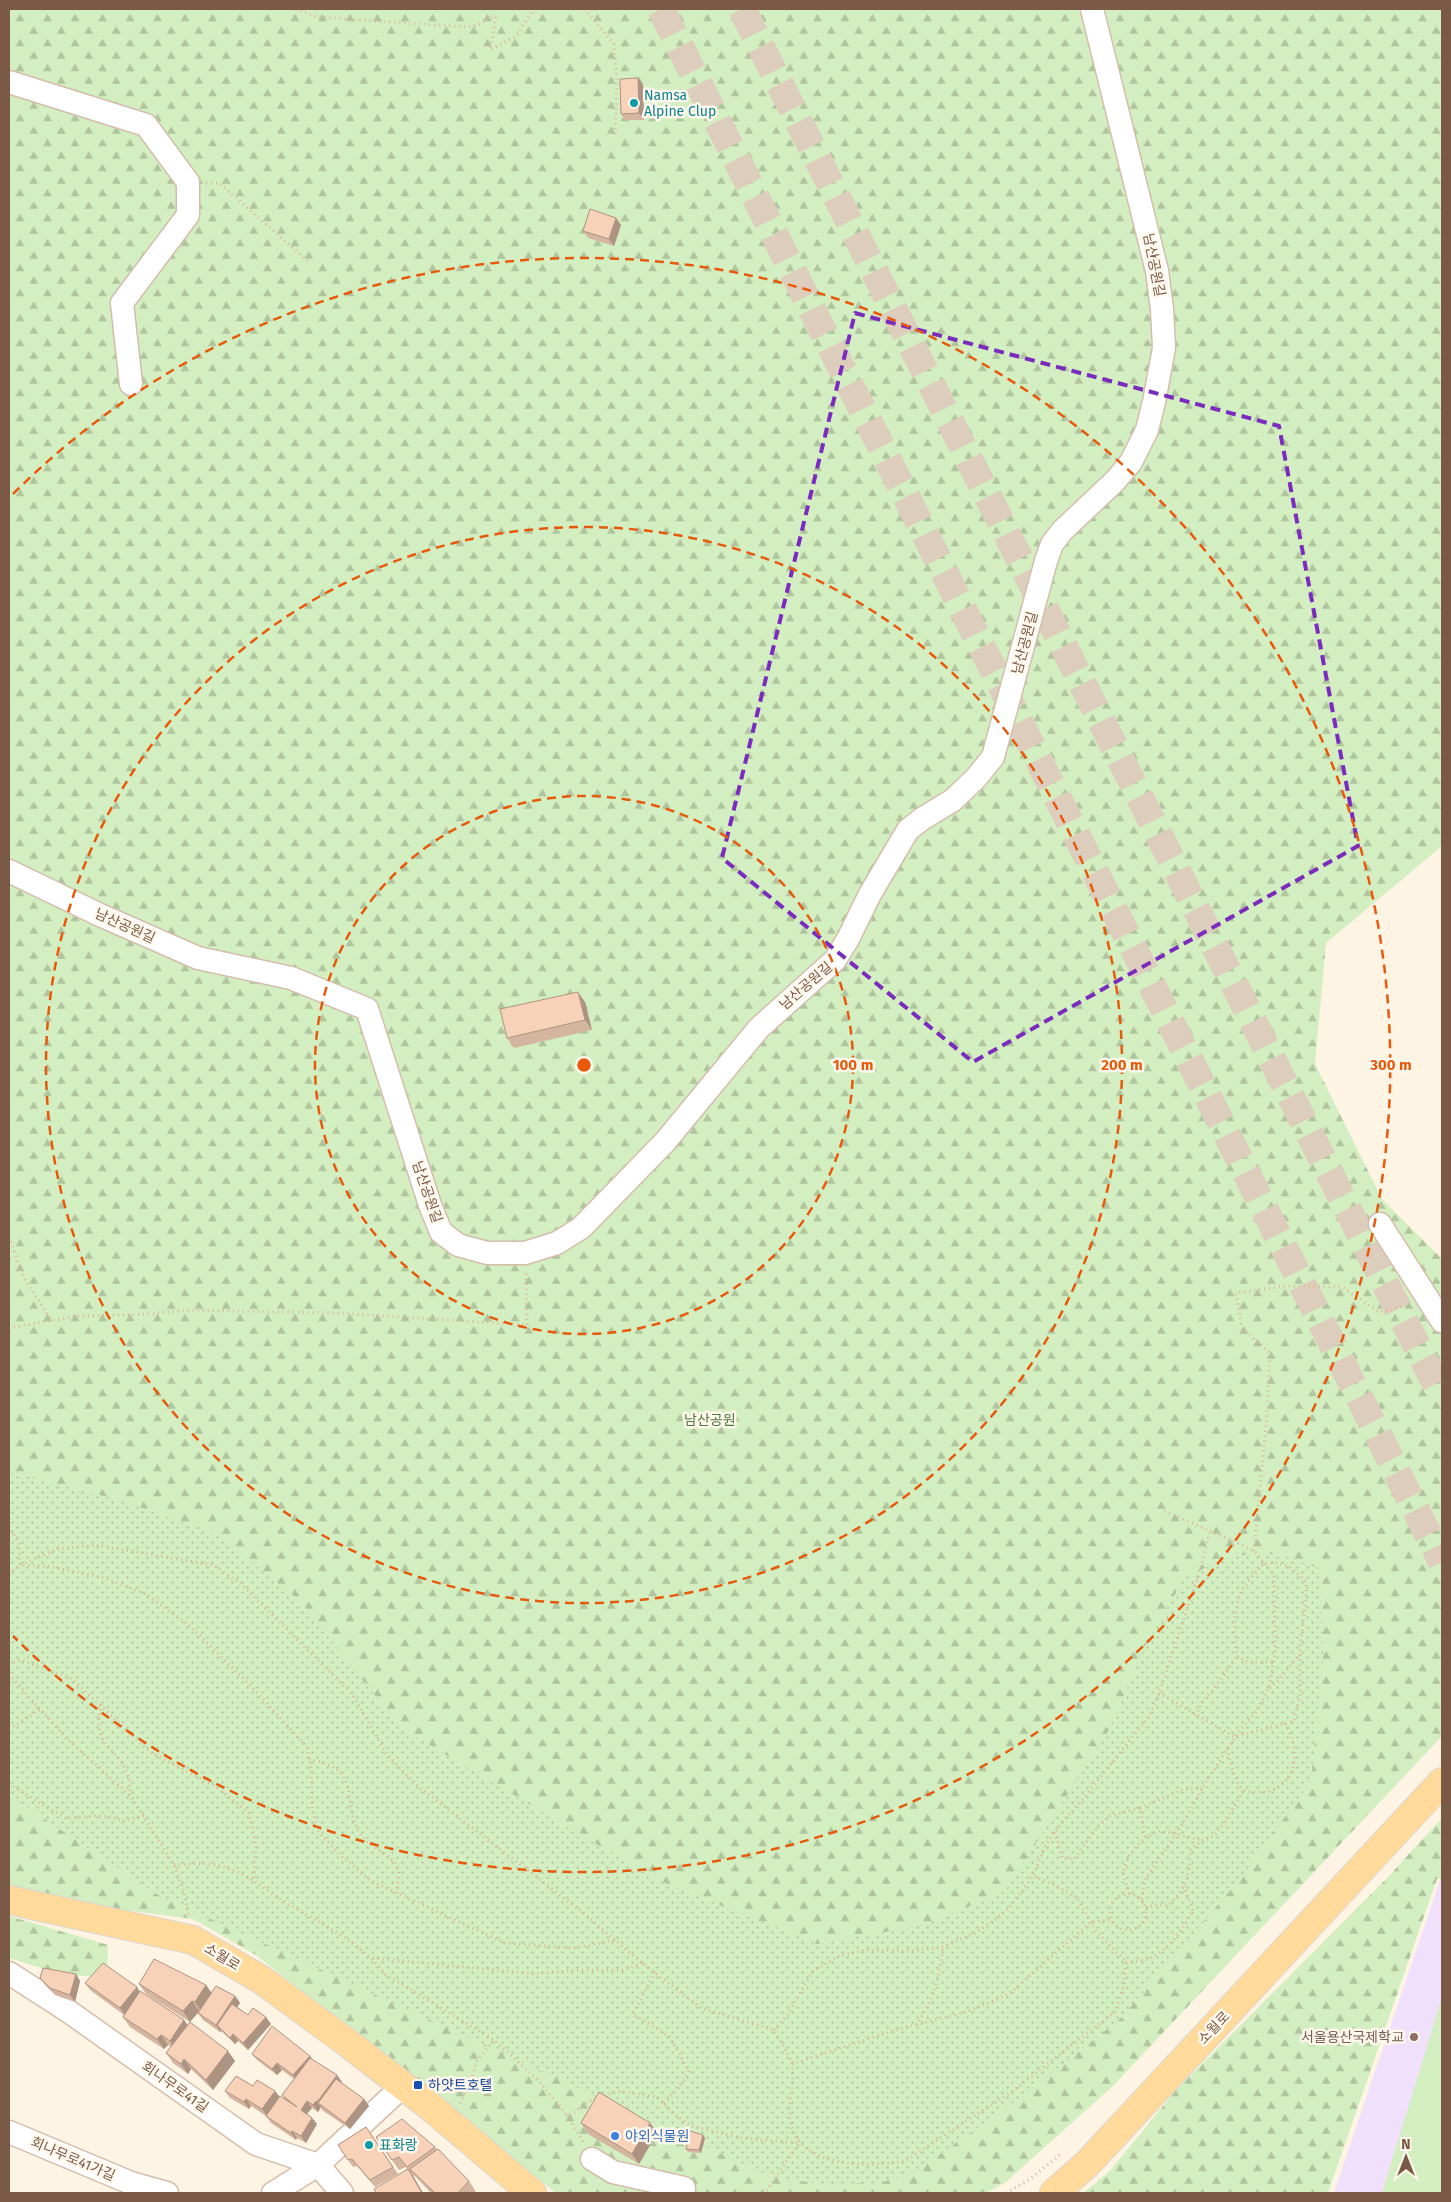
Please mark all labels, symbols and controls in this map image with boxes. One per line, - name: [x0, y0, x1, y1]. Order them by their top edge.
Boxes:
- place label: Namsa Alpine Clup: [644, 87, 716, 120]
- marker: Namsa Alpine Clup: [628, 97, 640, 109]
- street label: 남산공원길: [1140, 232, 1168, 298]
- street label: 남산공원길: [1008, 610, 1042, 676]
- street label: 남산공원길: [92, 905, 158, 947]
- street label: 남산공원길: [776, 958, 836, 1014]
- centre of rings: [575, 1056, 593, 1074]
- text: 100 m: [833, 1056, 873, 1074]
- text: 200 m: [1101, 1056, 1143, 1074]
- text: 300 m: [1369, 1056, 1412, 1074]
- street label: 남산공원길: [408, 1159, 446, 1225]
- park label: 남산공원: [684, 1412, 736, 1429]
- street label: 소월로: [201, 1940, 243, 1974]
- street label: 소월로: [1195, 2008, 1233, 2048]
- place label: 서울용산국제학교: [1301, 2029, 1404, 2046]
- marker: 서울용산국제학교: [1408, 2031, 1420, 2043]
- street label: 회나무로41길: [139, 2058, 211, 2116]
- place label: 하얏트호텔: [428, 2077, 492, 2094]
- marker: 하얏트호텔: [412, 2079, 424, 2091]
- place label: 야외식물원: [625, 2128, 689, 2145]
- marker: 야외식물원: [609, 2130, 621, 2142]
- north arrow: [1381, 2132, 1431, 2182]
- street label: 회나무로41가길: [28, 2134, 118, 2184]
- text: N: [1401, 2136, 1411, 2153]
- place label: 표화랑: [379, 2137, 418, 2154]
- marker: 표화랑: [363, 2139, 375, 2151]

